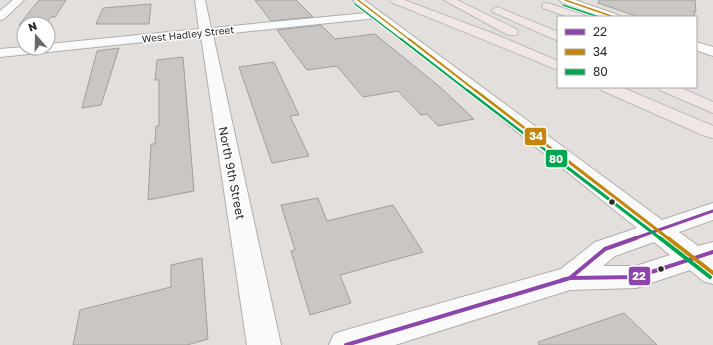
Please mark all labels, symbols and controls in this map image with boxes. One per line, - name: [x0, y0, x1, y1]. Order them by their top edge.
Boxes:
- north arrow: [16, 16, 56, 56]
- legend: [557, 16, 697, 88]
- text: N: [26, 19, 39, 34]
- street label: West Hadley Street: [141, 23, 235, 45]
- text: 22: [593, 24, 607, 39]
- text: 34: [593, 44, 607, 59]
- text: 80: [593, 64, 608, 79]
- street label: North 9th Street: [216, 125, 248, 221]
- line badge: 34: [524, 127, 547, 146]
- text: 34: [529, 129, 543, 142]
- line badge: 80: [545, 149, 568, 168]
- text: 80: [549, 152, 563, 165]
- unlabelled marker: [607, 197, 617, 207]
- unlabelled marker: [656, 264, 666, 274]
- line badge: 22: [628, 266, 651, 286]
- text: 22: [632, 269, 646, 282]

